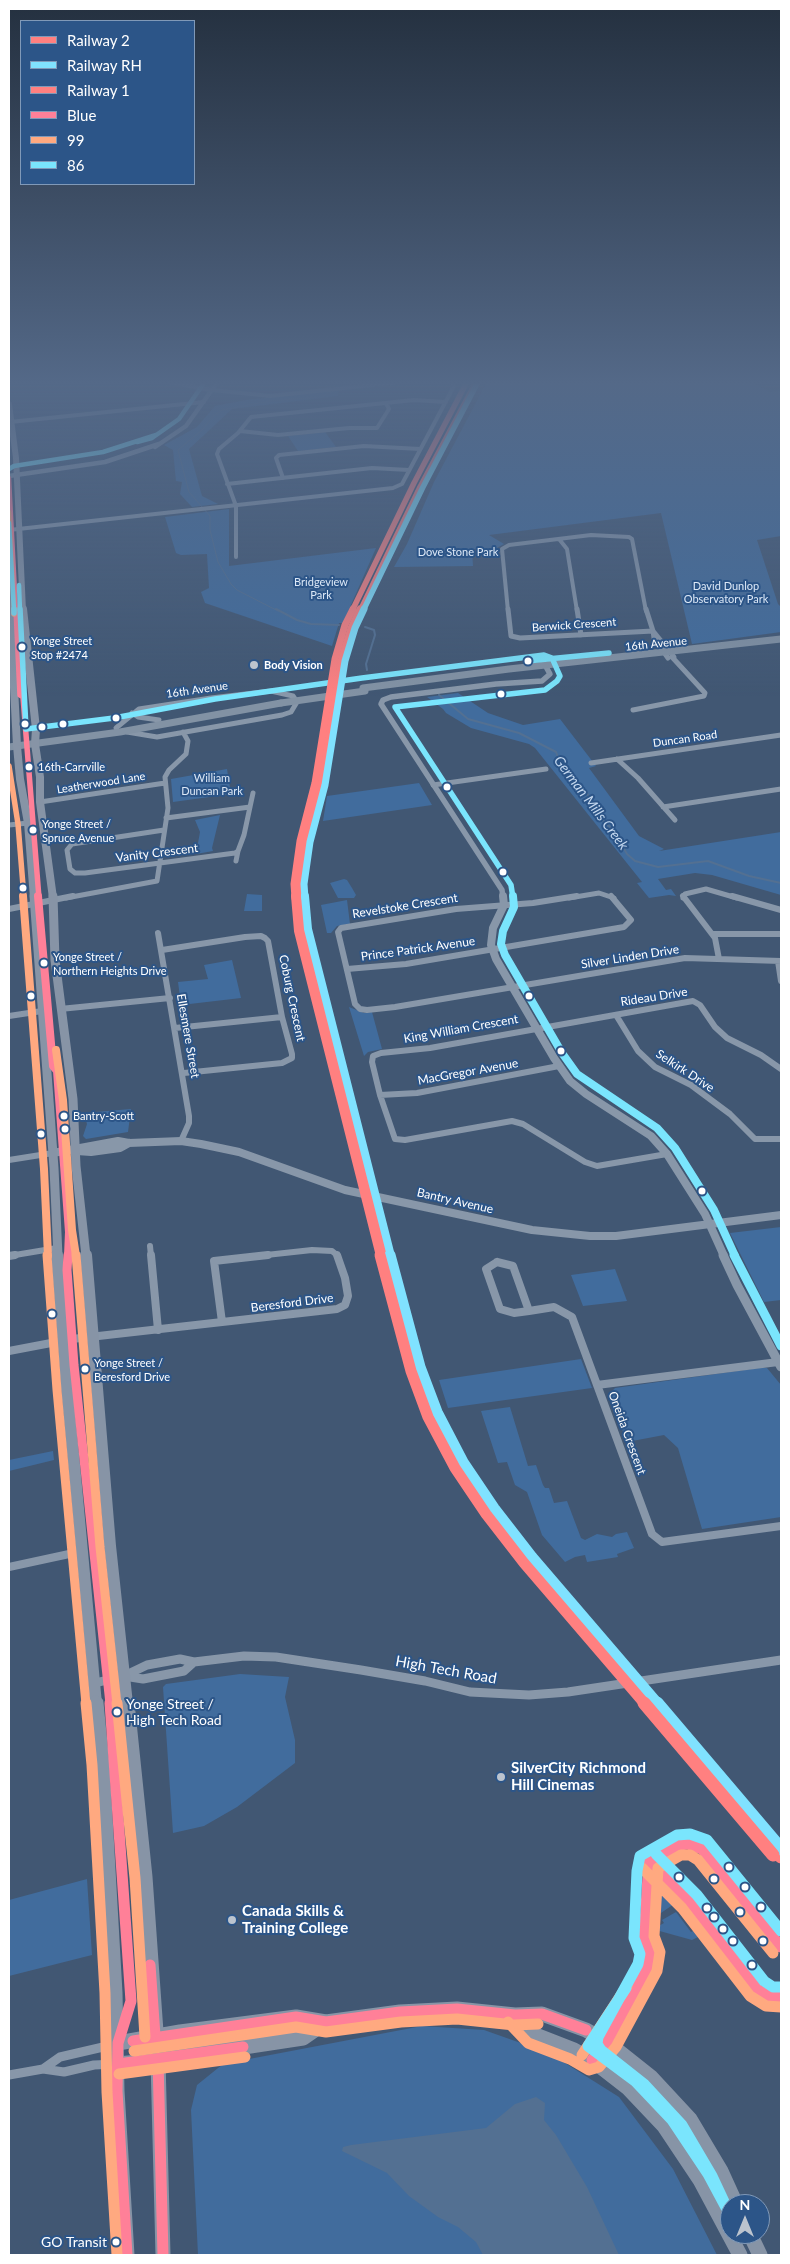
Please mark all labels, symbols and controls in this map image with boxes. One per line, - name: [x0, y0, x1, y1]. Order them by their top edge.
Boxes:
- legend: [20, 20, 195, 185]
- text: Railway 2: [67, 31, 130, 49]
- text: Railway RH: [67, 56, 142, 74]
- text: Railway 1: [67, 81, 130, 99]
- text: Blue: [67, 106, 96, 124]
- text: 99: [67, 131, 84, 149]
- text: 86: [67, 156, 84, 174]
- park label: Dove Stone Park: [418, 545, 498, 559]
- park label: Bridgeview Park: [294, 575, 348, 601]
- park label: David Dunlop Observatory Park: [684, 579, 768, 605]
- street label: Berwick Crescent: [531, 615, 617, 635]
- place label: Yonge Street Stop #2474: [31, 634, 92, 660]
- street label: 16th Avenue: [624, 634, 688, 654]
- marker: Yonge Street Stop #2474: [17, 642, 27, 652]
- unlabelled marker: [523, 656, 533, 666]
- place label: Body Vision: [264, 658, 323, 672]
- marker: Body Vision: [248, 659, 260, 671]
- street label: 16th Avenue: [165, 679, 229, 701]
- unlabelled marker: [496, 689, 506, 699]
- unlabelled marker: [111, 713, 121, 723]
- unlabelled marker: [20, 719, 30, 729]
- unlabelled marker: [58, 719, 68, 729]
- unlabelled marker: [37, 722, 47, 732]
- street label: Duncan Road: [652, 728, 718, 750]
- water label: German Mills Creek: [550, 753, 632, 853]
- place label: 16th-Carrville: [38, 760, 105, 774]
- marker: 16th-Carrville: [24, 762, 34, 772]
- street label: Leatherwood Lane: [56, 769, 146, 797]
- park label: William Duncan Park: [181, 771, 243, 797]
- unlabelled marker: [442, 782, 452, 792]
- place label: Yonge Street / Spruce Avenue: [42, 817, 114, 843]
- marker: Yonge Street / Spruce Avenue: [28, 825, 38, 835]
- street label: Vanity Crescent: [115, 841, 199, 865]
- unlabelled marker: [498, 867, 508, 877]
- unlabelled marker: [18, 883, 28, 893]
- street label: Revelstoke Crescent: [351, 891, 459, 921]
- street label: Prince Patrick Avenue: [360, 934, 476, 964]
- street label: Silver Linden Drive: [580, 942, 680, 972]
- place label: Yonge Street / Northern Heights Drive: [53, 950, 167, 976]
- street label: Coburg Crescent: [276, 953, 308, 1043]
- marker: Yonge Street / Northern Heights Drive: [39, 958, 49, 968]
- street label: Rideau Drive: [619, 985, 689, 1009]
- unlabelled marker: [26, 991, 36, 1001]
- unlabelled marker: [524, 991, 534, 1001]
- street label: Ellesmere Street: [173, 993, 203, 1079]
- street label: King William Crescent: [403, 1012, 519, 1046]
- unlabelled marker: [556, 1046, 566, 1056]
- street label: Selkirk Drive: [653, 1047, 717, 1095]
- street label: MacGregor Avenue: [417, 1056, 519, 1088]
- place label: Bantry-Scott: [73, 1109, 134, 1123]
- marker: Bantry-Scott: [59, 1111, 69, 1121]
- unlabelled marker: [60, 1124, 70, 1134]
- unlabelled marker: [36, 1129, 46, 1139]
- street label: Bantry Avenue: [415, 1185, 495, 1217]
- unlabelled marker: [697, 1186, 707, 1196]
- street label: Beresford Drive: [250, 1291, 334, 1315]
- unlabelled marker: [47, 1309, 57, 1319]
- place label: Yonge Street / Beresford Drive: [94, 1356, 170, 1382]
- marker: Yonge Street / Beresford Drive: [80, 1364, 90, 1374]
- street label: Oneida Crescent: [605, 1389, 649, 1477]
- street label: High Tech Road: [394, 1652, 498, 1688]
- place label: Yonge Street / High Tech Road: [126, 1696, 222, 1728]
- marker: Yonge Street / High Tech Road: [112, 1707, 122, 1717]
- place label: SilverCity Richmond Hill Cinemas: [511, 1759, 646, 1794]
- marker: SilverCity Richmond Hill Cinemas: [495, 1771, 507, 1783]
- unlabelled marker: [724, 1862, 734, 1872]
- unlabelled marker: [674, 1872, 684, 1882]
- unlabelled marker: [709, 1874, 719, 1884]
- unlabelled marker: [740, 1882, 750, 1892]
- place label: Canada Skills & Training College: [242, 1902, 348, 1937]
- unlabelled marker: [756, 1902, 766, 1912]
- unlabelled marker: [702, 1903, 712, 1913]
- unlabelled marker: [735, 1907, 745, 1917]
- unlabelled marker: [709, 1912, 719, 1922]
- marker: Canada Skills & Training College: [226, 1914, 238, 1926]
- unlabelled marker: [718, 1924, 728, 1934]
- unlabelled marker: [728, 1936, 738, 1946]
- unlabelled marker: [758, 1936, 768, 1946]
- unlabelled marker: [747, 1960, 757, 1970]
- north arrow: [720, 2194, 770, 2244]
- text: N: [740, 2196, 750, 2213]
- place label: GO Transit: [41, 2234, 107, 2250]
- marker: GO Transit: [111, 2237, 121, 2247]

